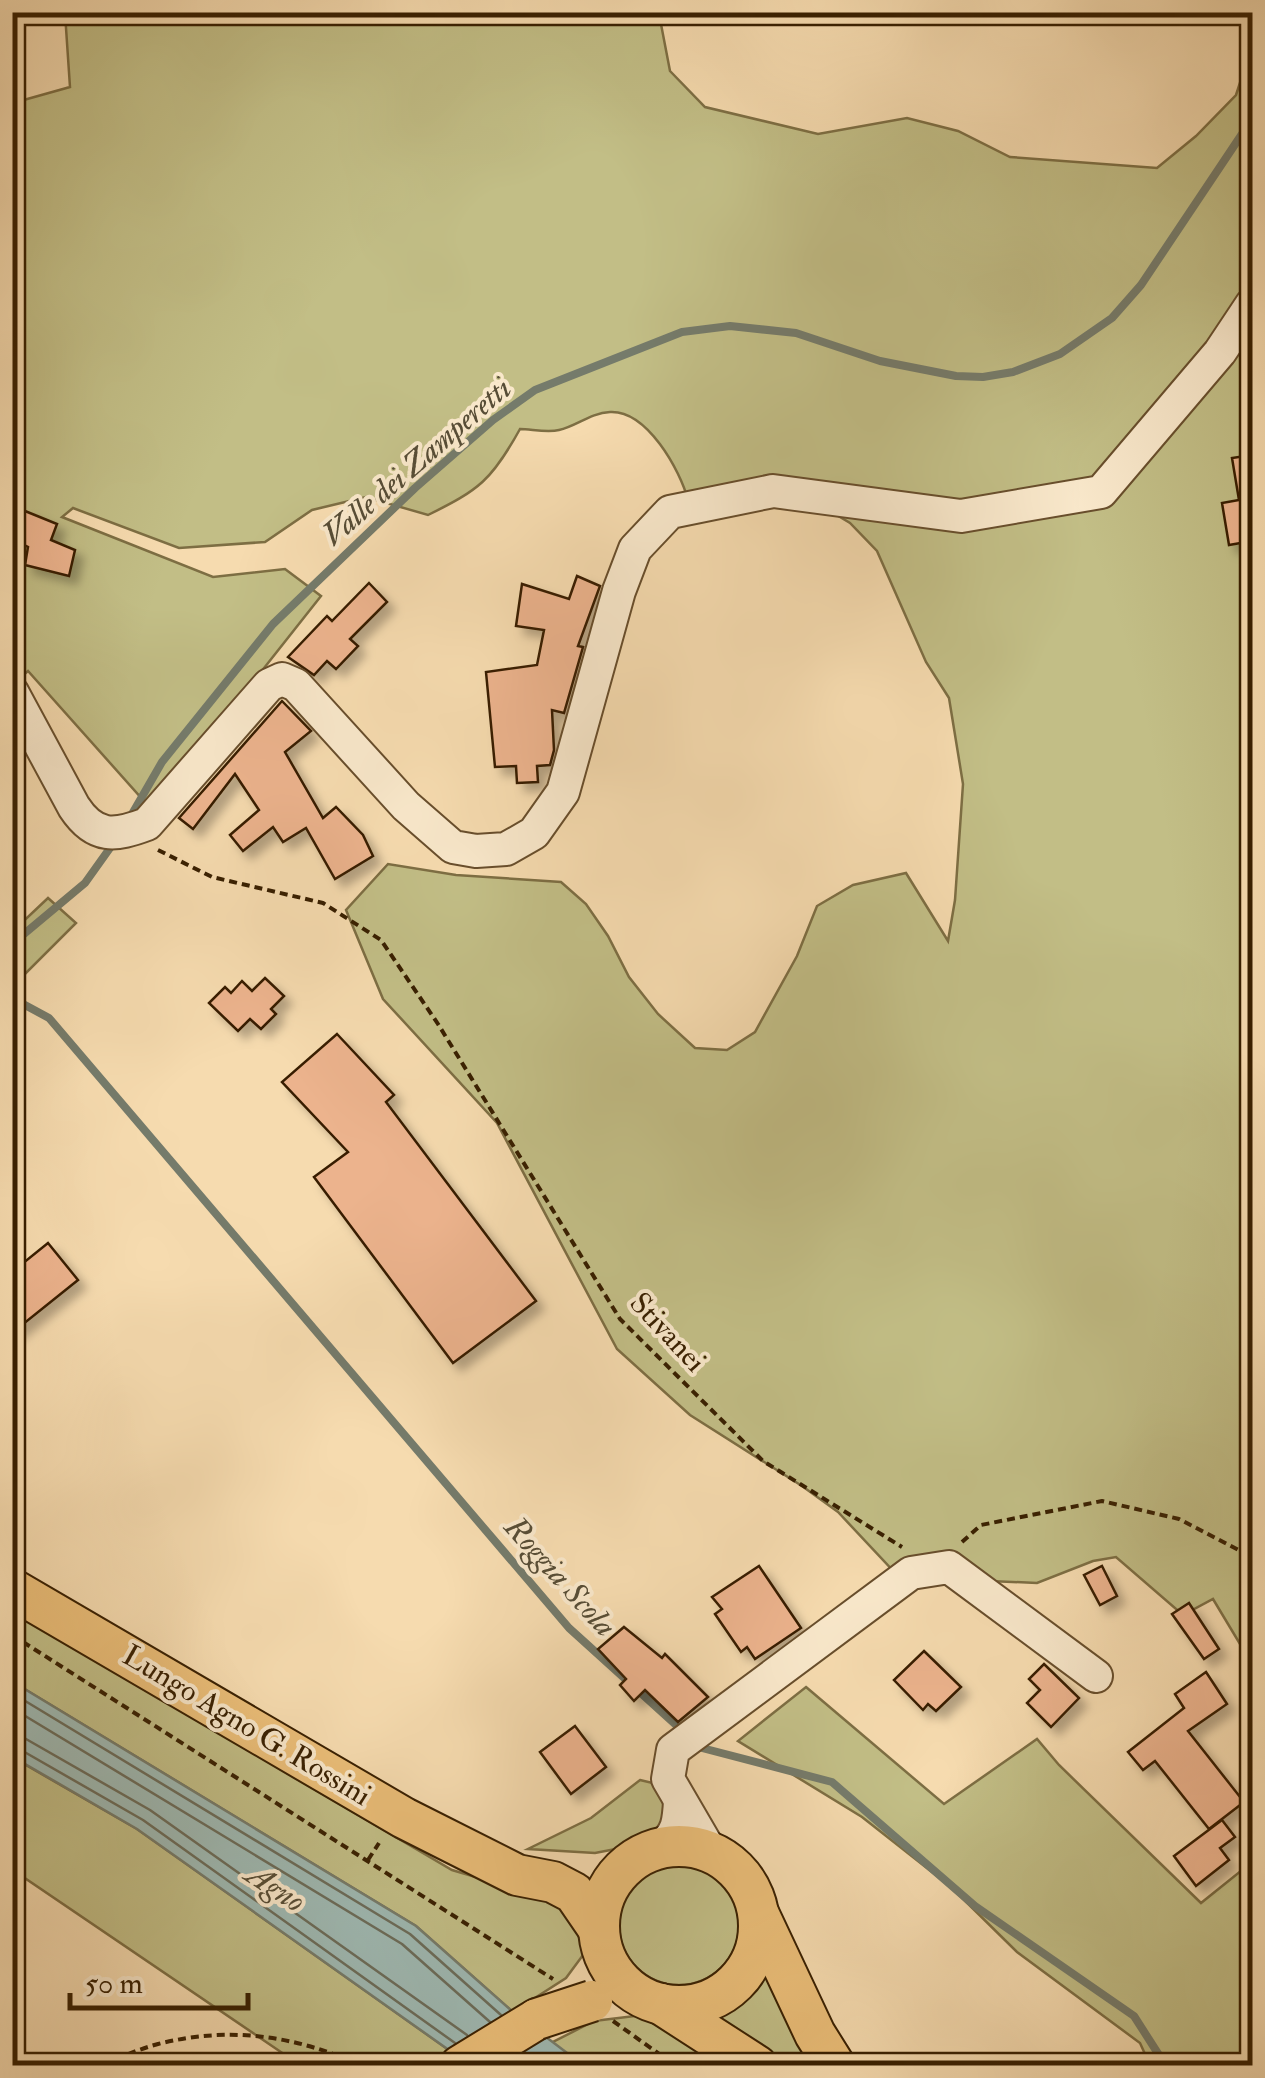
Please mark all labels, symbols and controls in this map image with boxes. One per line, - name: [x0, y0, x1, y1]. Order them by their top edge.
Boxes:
- water label: Valle dei Zamperetti: [314, 368, 520, 555]
- street label: Stivanei: [622, 1285, 714, 1380]
- water label: Roggia Scola: [495, 1507, 625, 1645]
- street label: Lungo Agno G. Rossini: [116, 1637, 378, 1814]
- water label: Agno: [236, 1852, 313, 1922]
- scale bar: [70, 1948, 248, 2010]
- text: 50 m: [85, 1965, 143, 2002]

